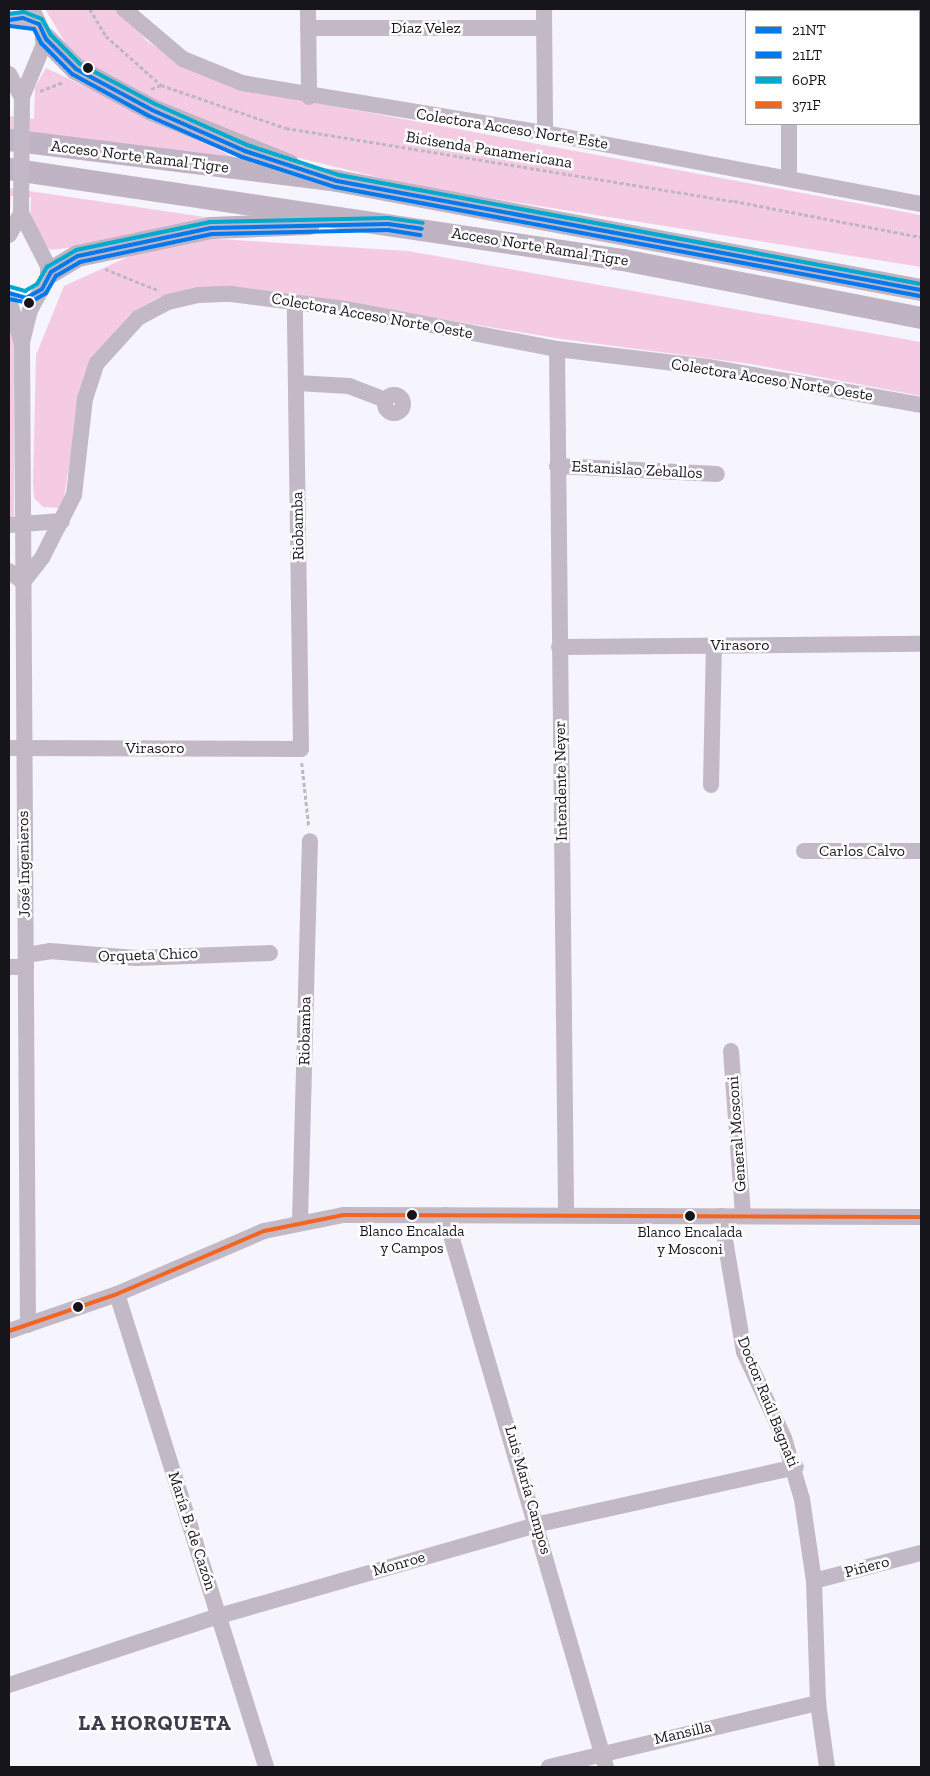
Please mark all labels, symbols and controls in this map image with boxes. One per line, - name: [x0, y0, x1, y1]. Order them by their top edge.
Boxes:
- legend: [745, 10, 920, 125]
- street label: Díaz Velez: [391, 18, 461, 38]
- text: 21NT: [792, 21, 826, 39]
- text: 21LT: [792, 46, 822, 64]
- unlabelled marker: [83, 63, 93, 73]
- text: 60PR: [792, 71, 826, 89]
- text: 371F: [792, 96, 821, 114]
- street label: Colectora Acceso Norte Este: [414, 104, 610, 154]
- street label: Bicisenda Panamericana: [404, 127, 574, 173]
- street label: Acceso Norte Ramal Tigre: [50, 137, 230, 177]
- street label: Acceso Norte Ramal Tigre: [450, 224, 630, 270]
- street label: Colectora Acceso Norte Oeste: [270, 289, 474, 343]
- unlabelled marker: [24, 298, 34, 308]
- street label: Colectora Acceso Norte Oeste: [670, 355, 874, 405]
- street label: Estanislao Zeballos: [571, 457, 703, 483]
- street label: Riobamba: [288, 491, 308, 561]
- street label: Virasoro: [710, 635, 770, 655]
- street label: Intendente Neyer: [550, 721, 572, 841]
- street label: Virasoro: [125, 738, 185, 758]
- street label: José Ingenieros: [13, 810, 35, 918]
- street label: Carlos Calvo: [819, 841, 905, 861]
- street label: Orqueta Chico: [98, 944, 198, 966]
- street label: Riobamba: [295, 996, 315, 1066]
- street label: General Mosconi: [723, 1076, 751, 1192]
- marker: Blanco Encalada y Campos: [407, 1210, 417, 1220]
- marker: Blanco Encalada y Mosconi: [685, 1211, 695, 1221]
- place label: Blanco Encalada y Campos: [359, 1222, 465, 1257]
- place label: Blanco Encalada y Mosconi: [637, 1223, 743, 1258]
- unlabelled marker: [73, 1302, 83, 1312]
- street label: Doctor Raúl Bagnati: [733, 1334, 803, 1470]
- street label: Luis María Campos: [500, 1424, 556, 1556]
- street label: María B. de Cazón: [164, 1469, 220, 1593]
- street label: Monroe: [371, 1547, 427, 1581]
- street label: Piñero: [843, 1552, 891, 1582]
- district label: LA HORQUETA: [77, 1710, 233, 1736]
- street label: Mansilla: [652, 1717, 714, 1749]

